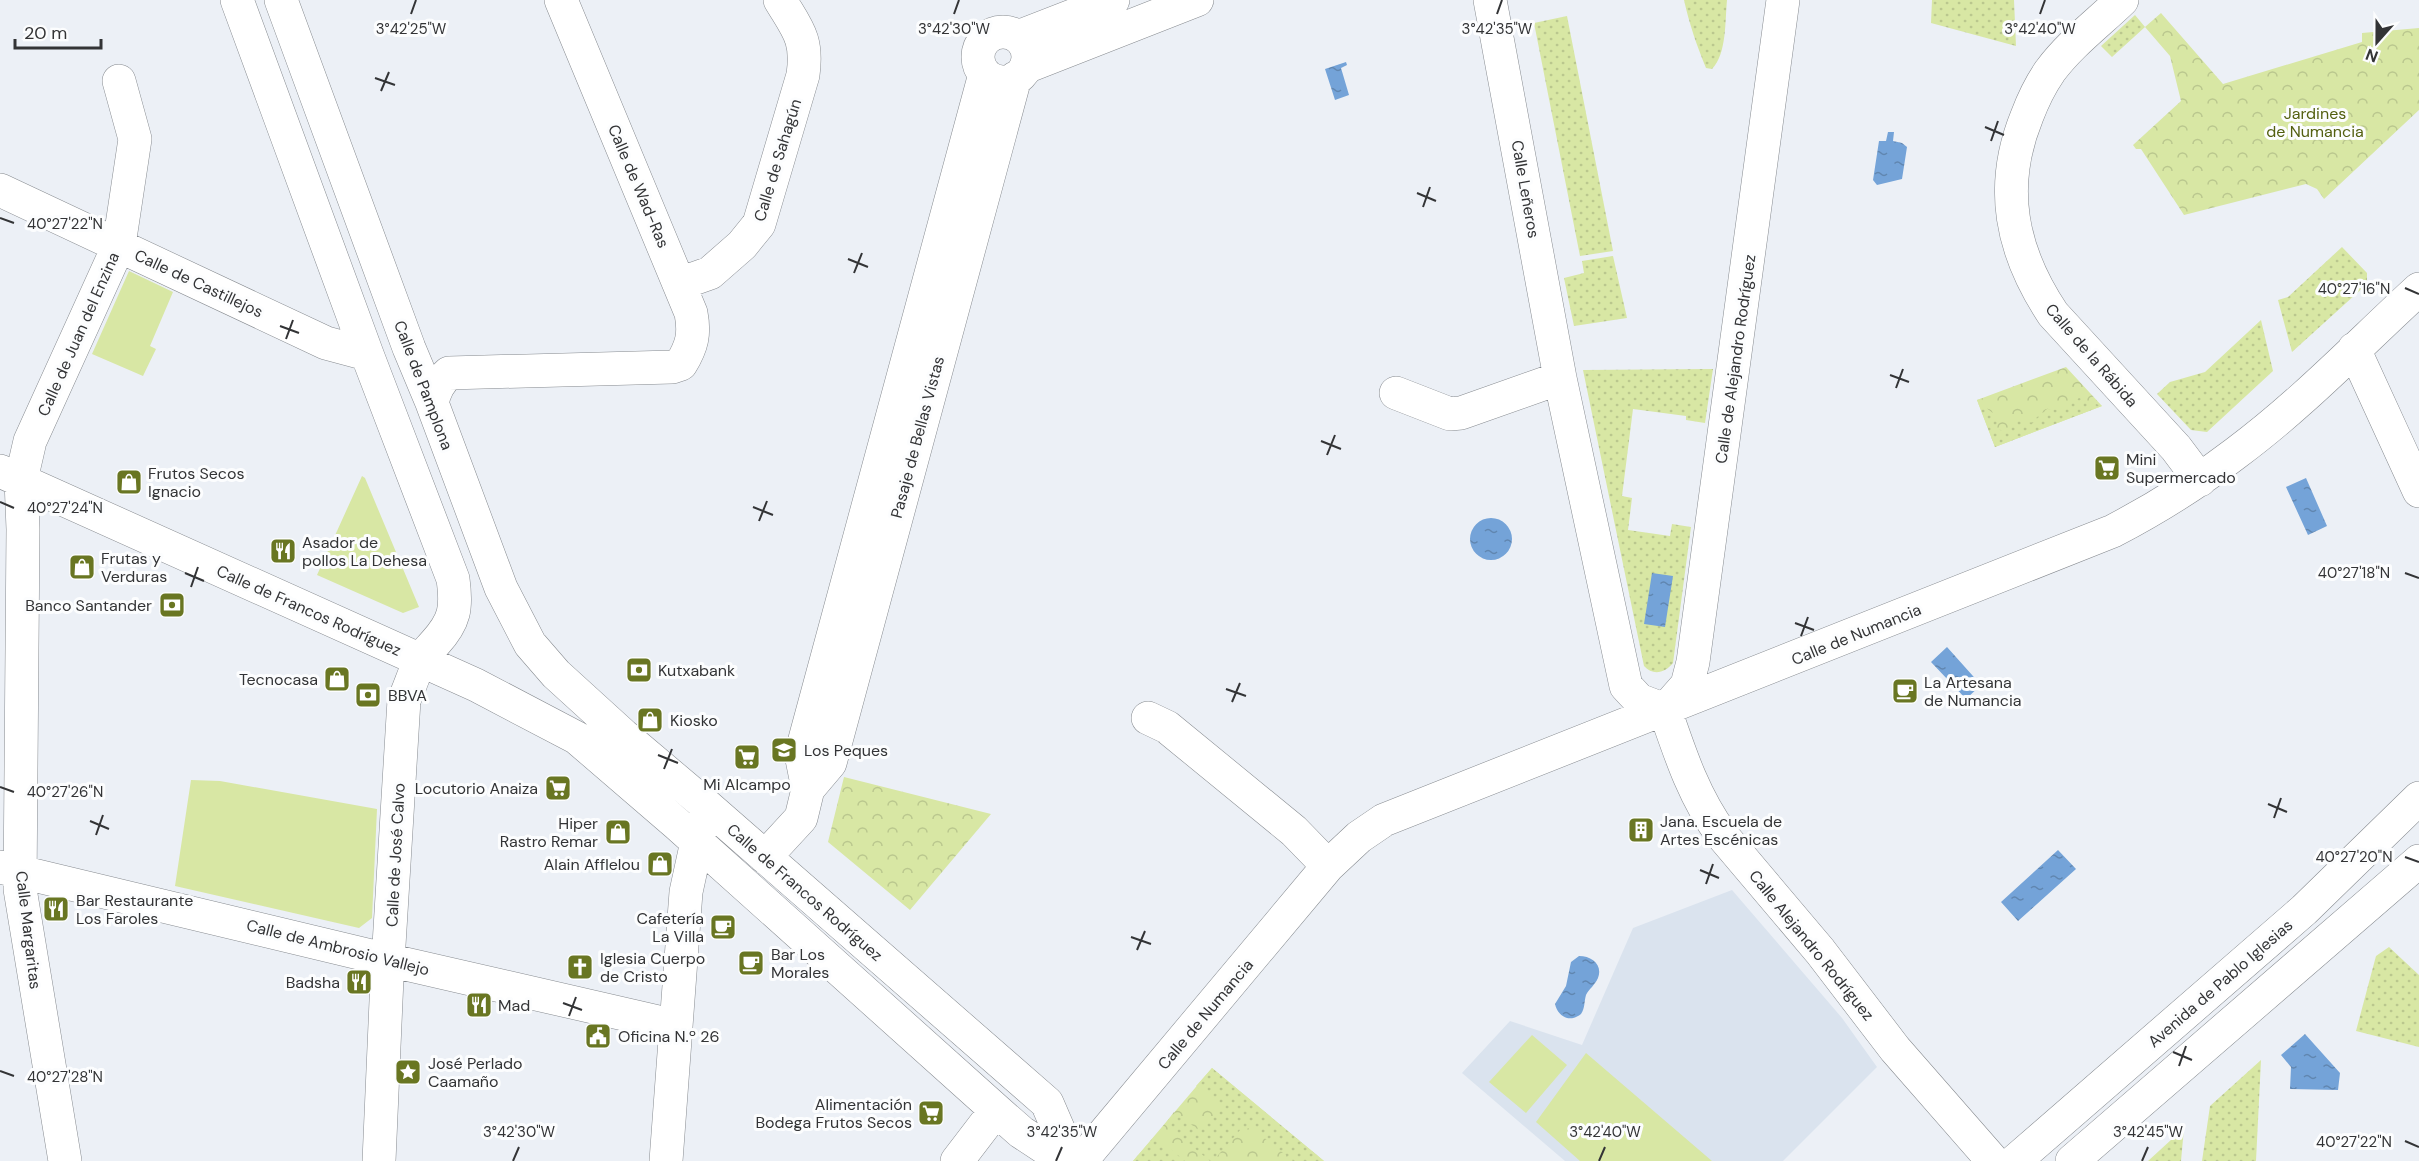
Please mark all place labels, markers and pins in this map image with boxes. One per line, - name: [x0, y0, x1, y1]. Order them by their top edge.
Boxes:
- place label: Mini Supermercado: [2126, 449, 2236, 488]
- supermarket icon: Mini Supermercado: [2092, 453, 2122, 483]
- place label: Frutos Secos Ignacio: [148, 463, 245, 502]
- shop icon: Frutos Secos Ignacio: [114, 467, 144, 497]
- place label: Asador de pollos La Dehesa: [302, 532, 427, 571]
- restaurant icon: Asador de pollos La Dehesa: [268, 536, 298, 566]
- place label: Frutas y Verduras: [101, 548, 167, 587]
- shop icon: Frutas y Verduras: [67, 552, 97, 582]
- bank icon: Banco Santander: [157, 590, 187, 620]
- place label: Banco Santander: [25, 595, 152, 616]
- bank icon: Kutxabank: [624, 655, 654, 685]
- place label: Kutxabank: [658, 660, 735, 681]
- shop icon: Tecnocasa: [322, 664, 352, 694]
- place label: Tecnocasa: [239, 669, 318, 690]
- place label: La Artesana de Numancia: [1924, 672, 2021, 711]
- cafe icon: La Artesana de Numancia: [1890, 676, 1920, 706]
- bank icon: BBVA: [353, 680, 383, 710]
- place label: BBVA: [388, 685, 427, 706]
- shop icon: Kiosko: [635, 705, 665, 735]
- place label: Kiosko: [670, 710, 718, 731]
- school or university icon: Los Peques: [769, 735, 799, 765]
- place label: Los Peques: [804, 740, 888, 761]
- supermarket icon: Mi Alcampo: [732, 742, 762, 772]
- supermarket icon: Locutorio Anaiza: [543, 773, 573, 803]
- place label: Mi Alcampo: [703, 774, 791, 795]
- place label: Locutorio Anaiza: [415, 778, 538, 799]
- place label: Jana. Escuela de Artes Escénicas: [1660, 811, 1782, 850]
- place label: Hiper Rastro Remar: [500, 813, 598, 852]
- building icon: Jana. Escuela de Artes Escénicas: [1626, 815, 1656, 845]
- shop icon: Hiper Rastro Remar: [603, 817, 633, 847]
- shop icon: Alain Afflelou: [645, 849, 675, 879]
- place label: Alain Afflelou: [544, 854, 640, 875]
- place label: Bar Restaurante Los Faroles: [76, 890, 193, 929]
- restaurant icon: Bar Restaurante Los Faroles: [41, 894, 71, 924]
- place label: Cafetería La Villa: [637, 908, 704, 947]
- cafe icon: Cafetería La Villa: [708, 912, 738, 942]
- place label: Bar Los Morales: [771, 944, 829, 983]
- place label: Iglesia Cuerpo de Cristo: [600, 948, 705, 987]
- cafe icon: Bar Los Morales: [736, 948, 766, 978]
- church icon: Iglesia Cuerpo de Cristo: [565, 952, 595, 982]
- restaurant icon: Badsha: [344, 967, 374, 997]
- place label: Badsha: [286, 972, 340, 993]
- restaurant icon: Mad: [464, 990, 494, 1020]
- place label: Mad: [498, 995, 530, 1016]
- public building icon: Oficina N.º 26: [583, 1021, 613, 1051]
- place label: Oficina N.º 26: [618, 1026, 720, 1047]
- place label: José Perlado Caamaño: [428, 1053, 523, 1092]
- place icon: José Perlado Caamaño: [393, 1057, 423, 1087]
- place label: Alimentación Bodega Frutos Secos: [755, 1094, 912, 1133]
- supermarket icon: Alimentación Bodega Frutos Secos: [916, 1098, 946, 1128]

